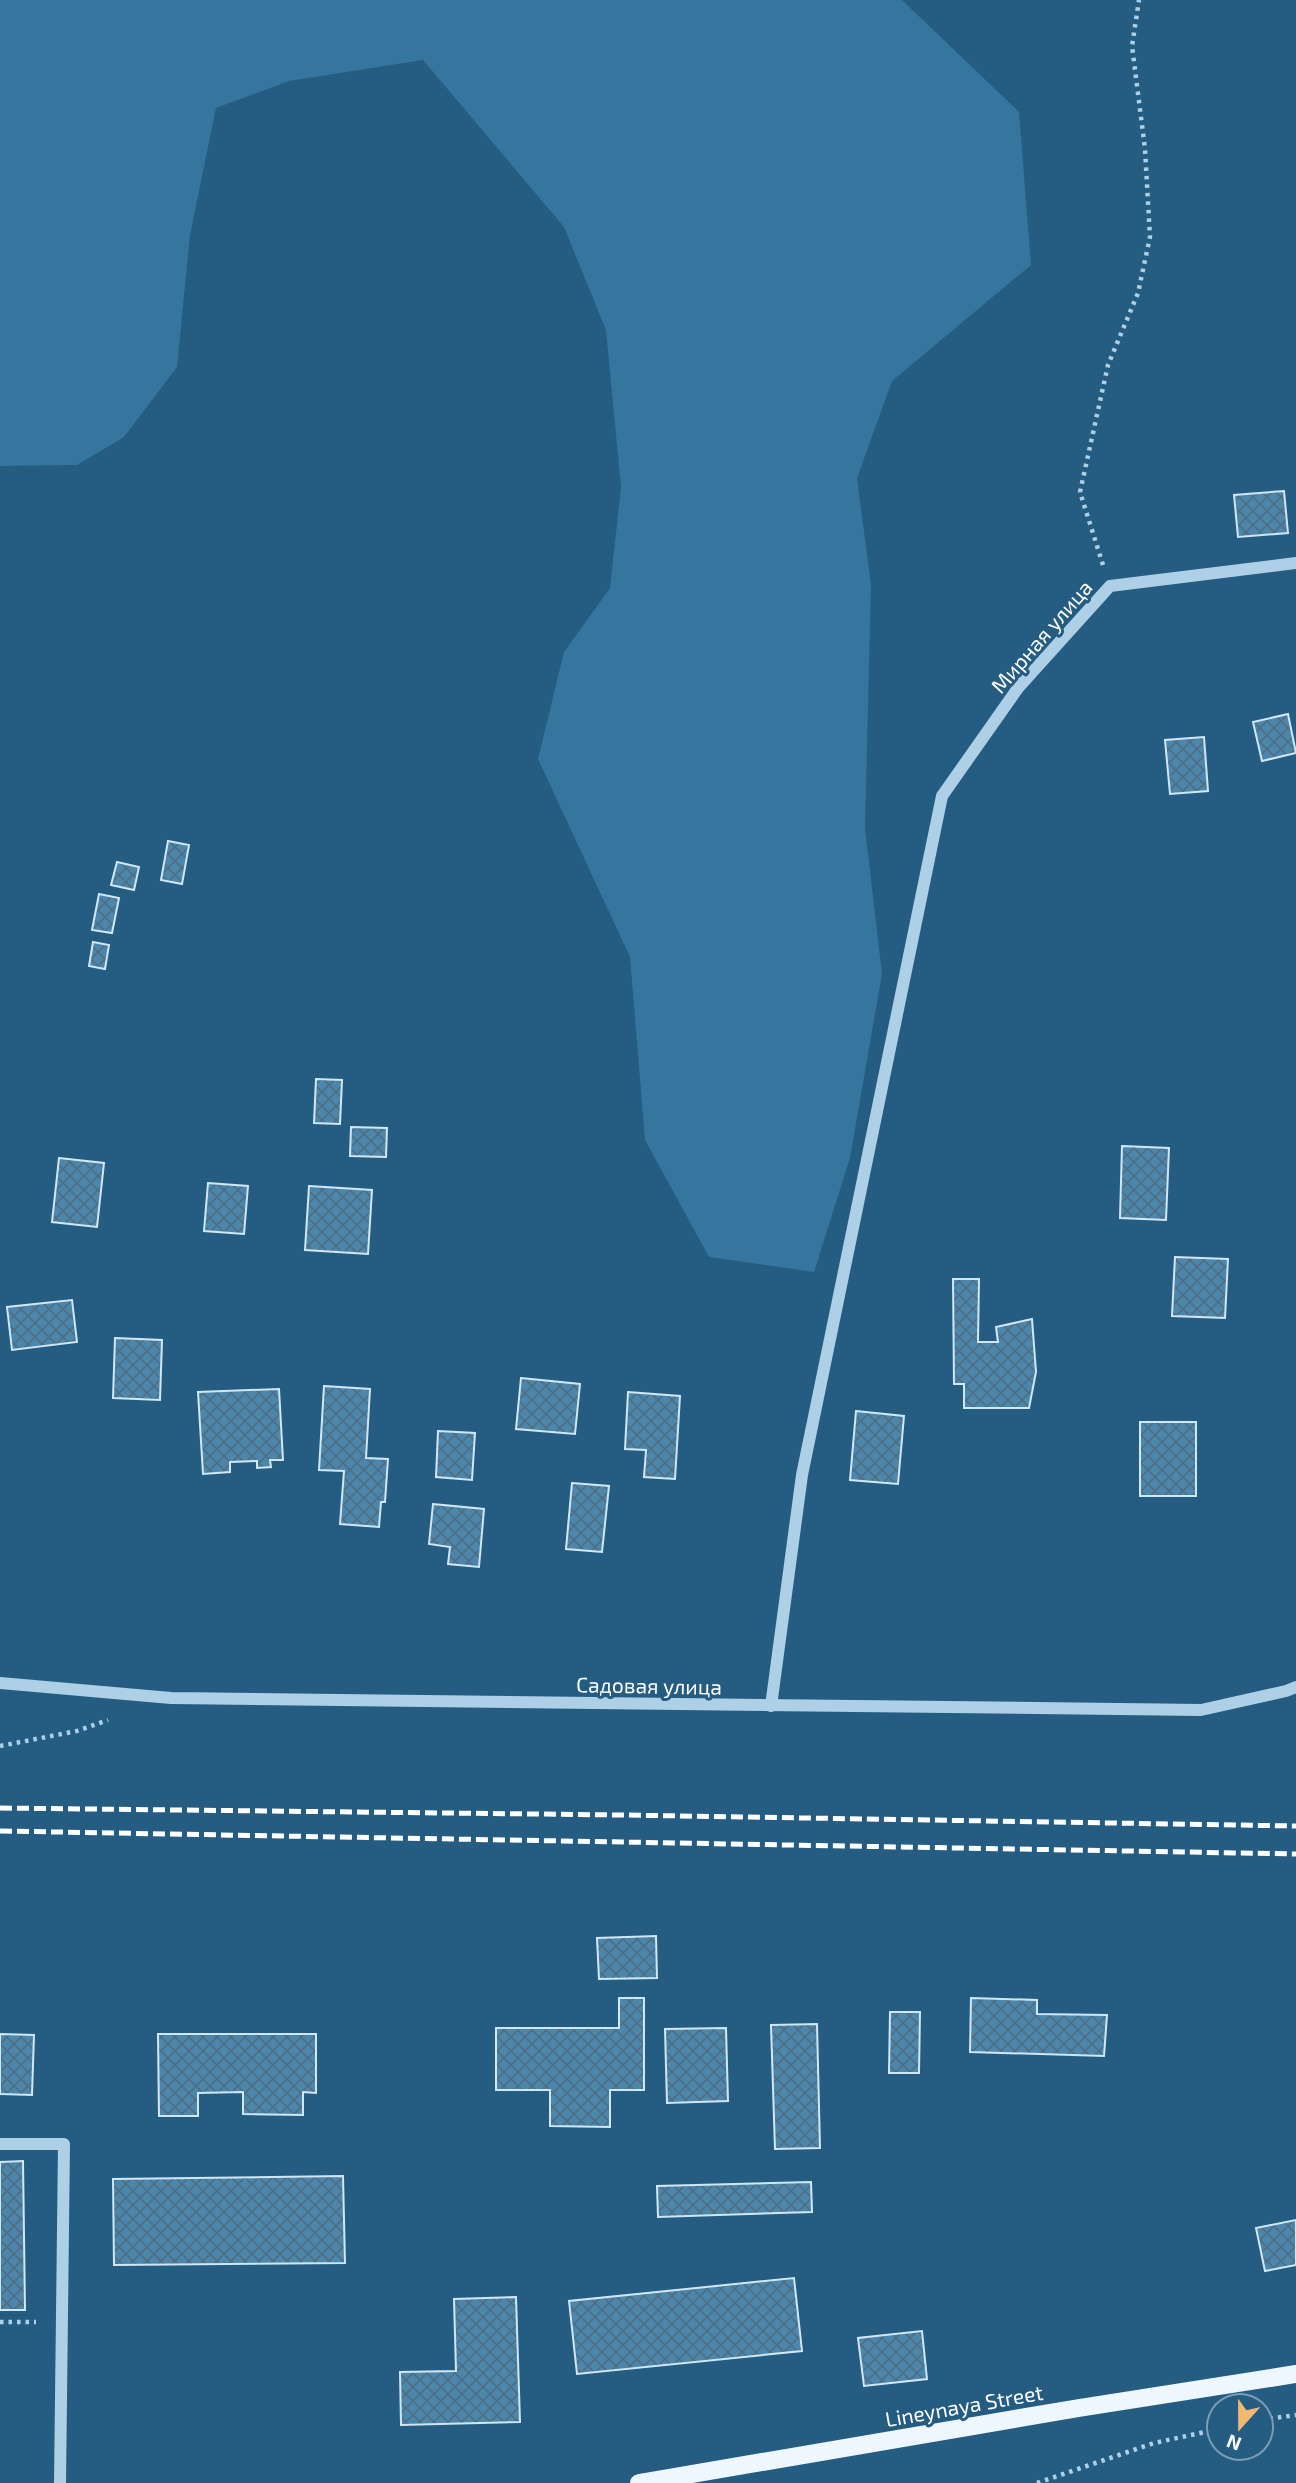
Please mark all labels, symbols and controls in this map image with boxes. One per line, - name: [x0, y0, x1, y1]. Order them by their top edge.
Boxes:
- street label: Мирная улица: [985, 574, 1098, 698]
- street label: Садовая улица: [576, 1671, 722, 1700]
- street label: Lineynaya Street: [883, 2379, 1045, 2431]
- north arrow: [1205, 2392, 1275, 2462]
- text: N: [1223, 2430, 1244, 2457]

